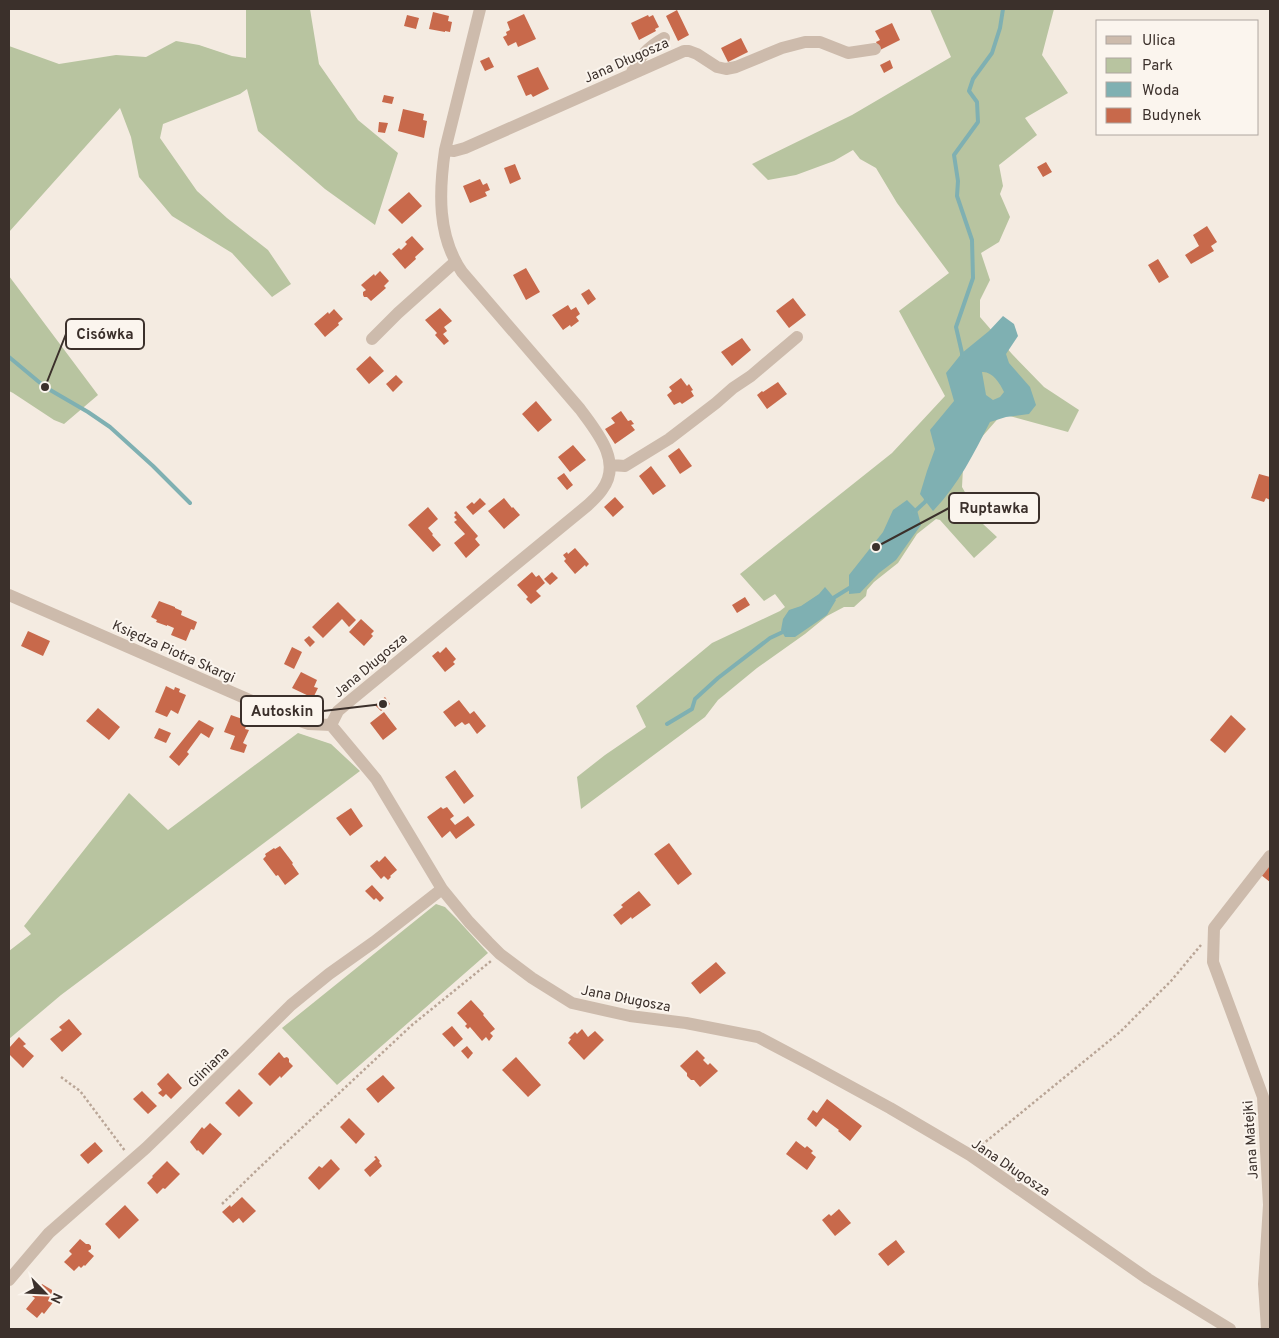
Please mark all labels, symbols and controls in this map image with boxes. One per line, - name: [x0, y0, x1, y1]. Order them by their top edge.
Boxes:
- legend: [1096, 20, 1259, 135]
- text: Ulica: [1142, 32, 1175, 51]
- street label: Jana Długosza: [582, 35, 672, 88]
- text: Park: [1142, 57, 1173, 76]
- text: Woda: [1142, 82, 1179, 101]
- text: Budynek: [1142, 107, 1201, 126]
- callout: Cisówka: [66, 319, 144, 349]
- text: Cisówka: [76, 326, 134, 345]
- callout: Ruptawka: [949, 493, 1039, 523]
- text: Ruptawka: [959, 500, 1029, 519]
- street label: Księdza Piotra Skargi: [109, 618, 237, 687]
- street label: Jana Długosza: [331, 630, 411, 702]
- callout: Autoskin: [241, 696, 323, 726]
- text: Autoskin: [251, 703, 313, 722]
- street label: Jana Długosza: [579, 982, 672, 1017]
- street label: Gliniana: [185, 1044, 233, 1092]
- street label: Jana Matejki: [1240, 1100, 1263, 1180]
- street label: Jana Długosza: [968, 1136, 1053, 1201]
- north arrow: [20, 1268, 70, 1318]
- text: N: [46, 1290, 65, 1306]

